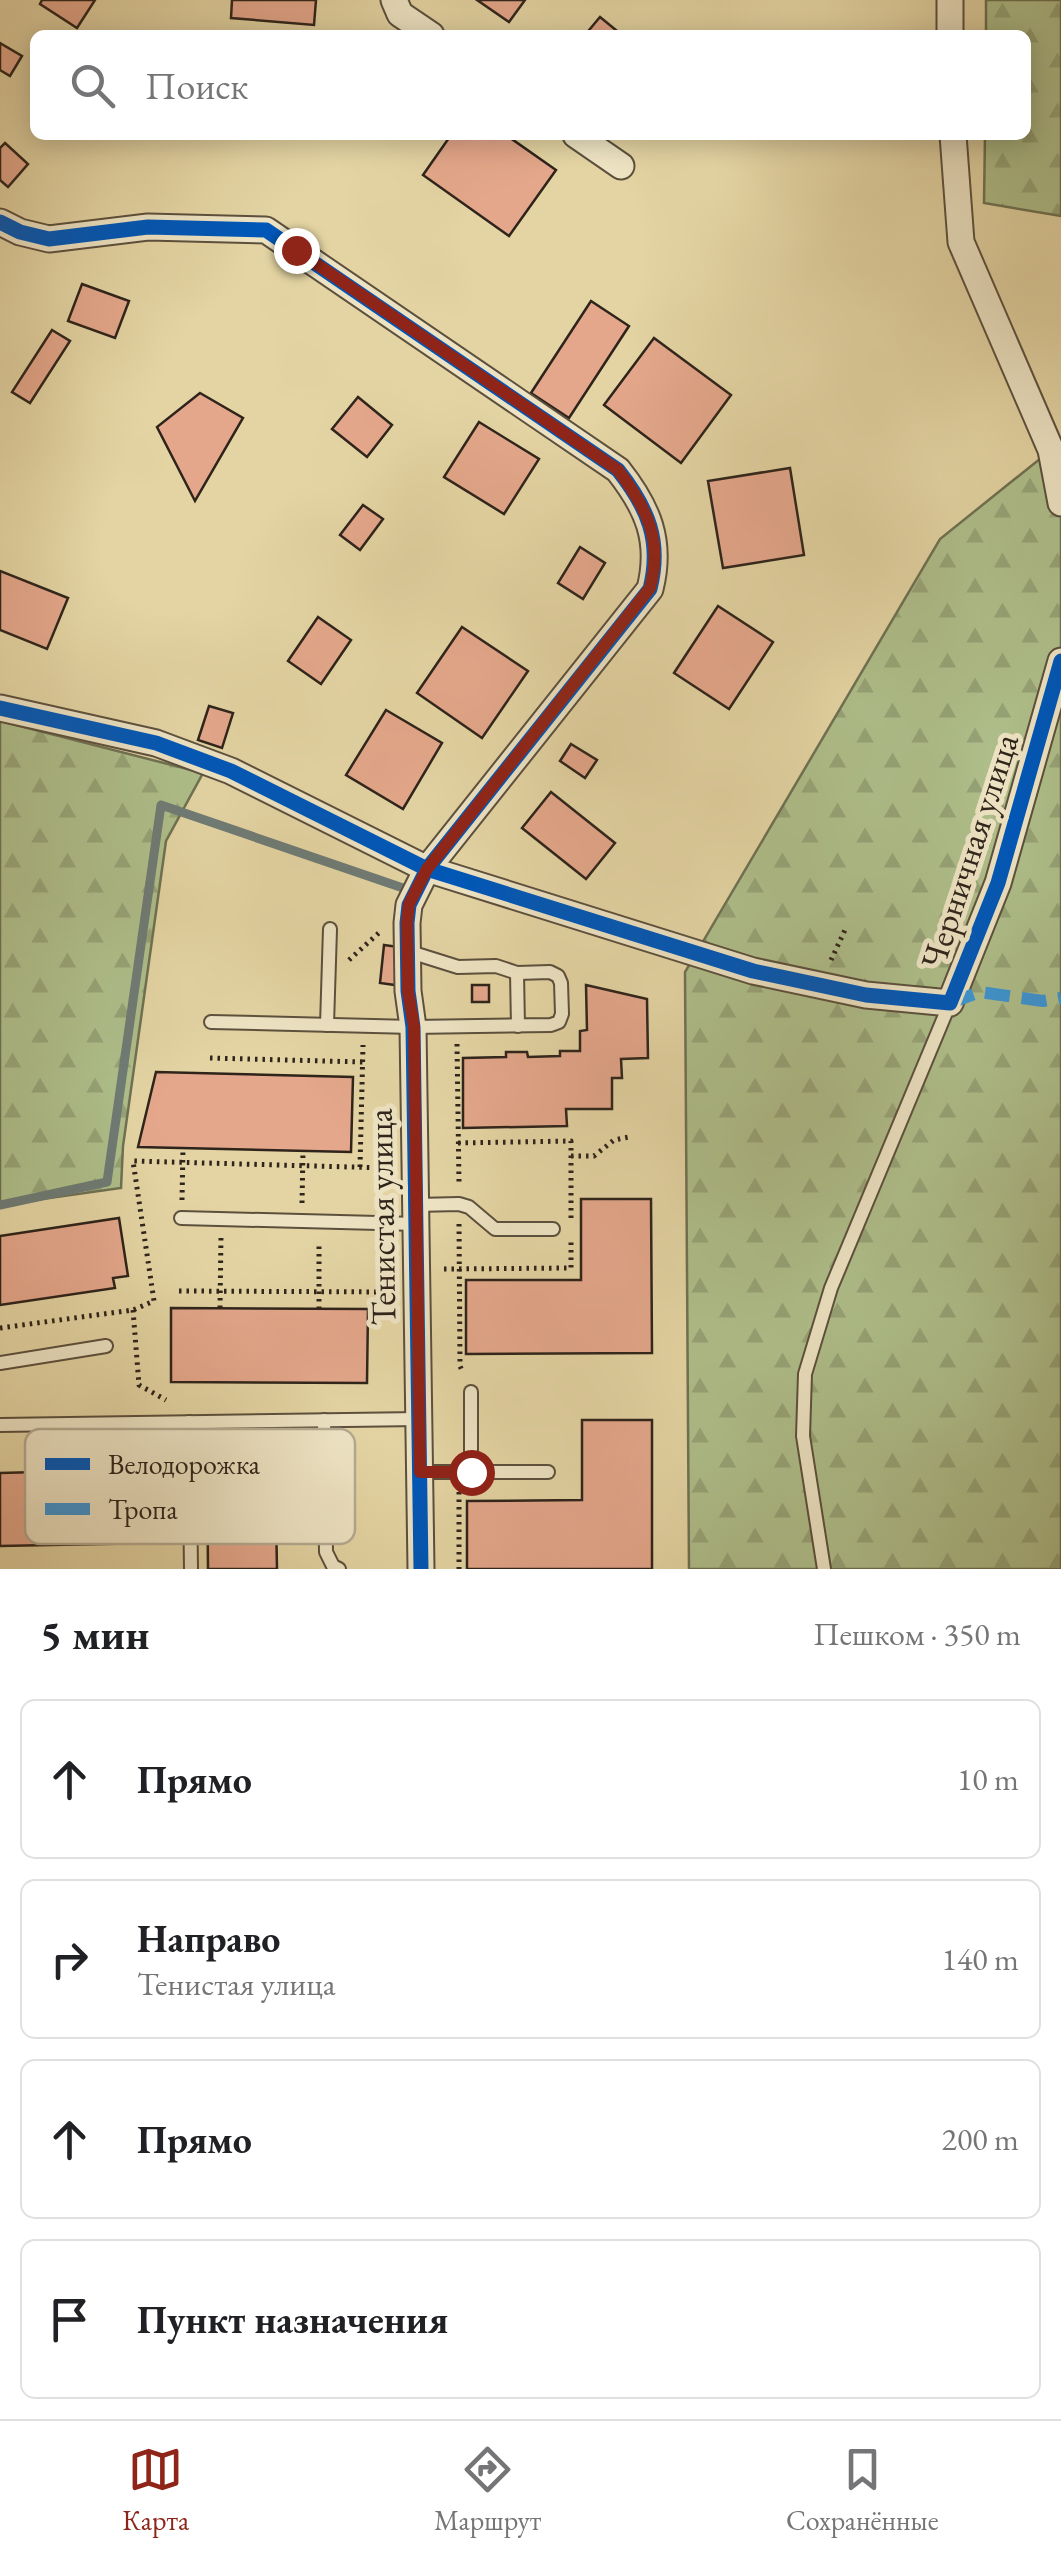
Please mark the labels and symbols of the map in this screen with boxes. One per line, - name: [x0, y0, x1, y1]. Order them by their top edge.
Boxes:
- route end: [274, 228, 320, 274]
- street label: Черничная улица: [910, 728, 1029, 975]
- street label: Тенистая улица: [357, 1108, 406, 1326]
- legend: [25, 1429, 355, 1544]
- text: Велодорожка: [108, 1446, 261, 1482]
- route start: [449, 1450, 495, 1496]
- text: Тропа: [108, 1491, 178, 1527]

